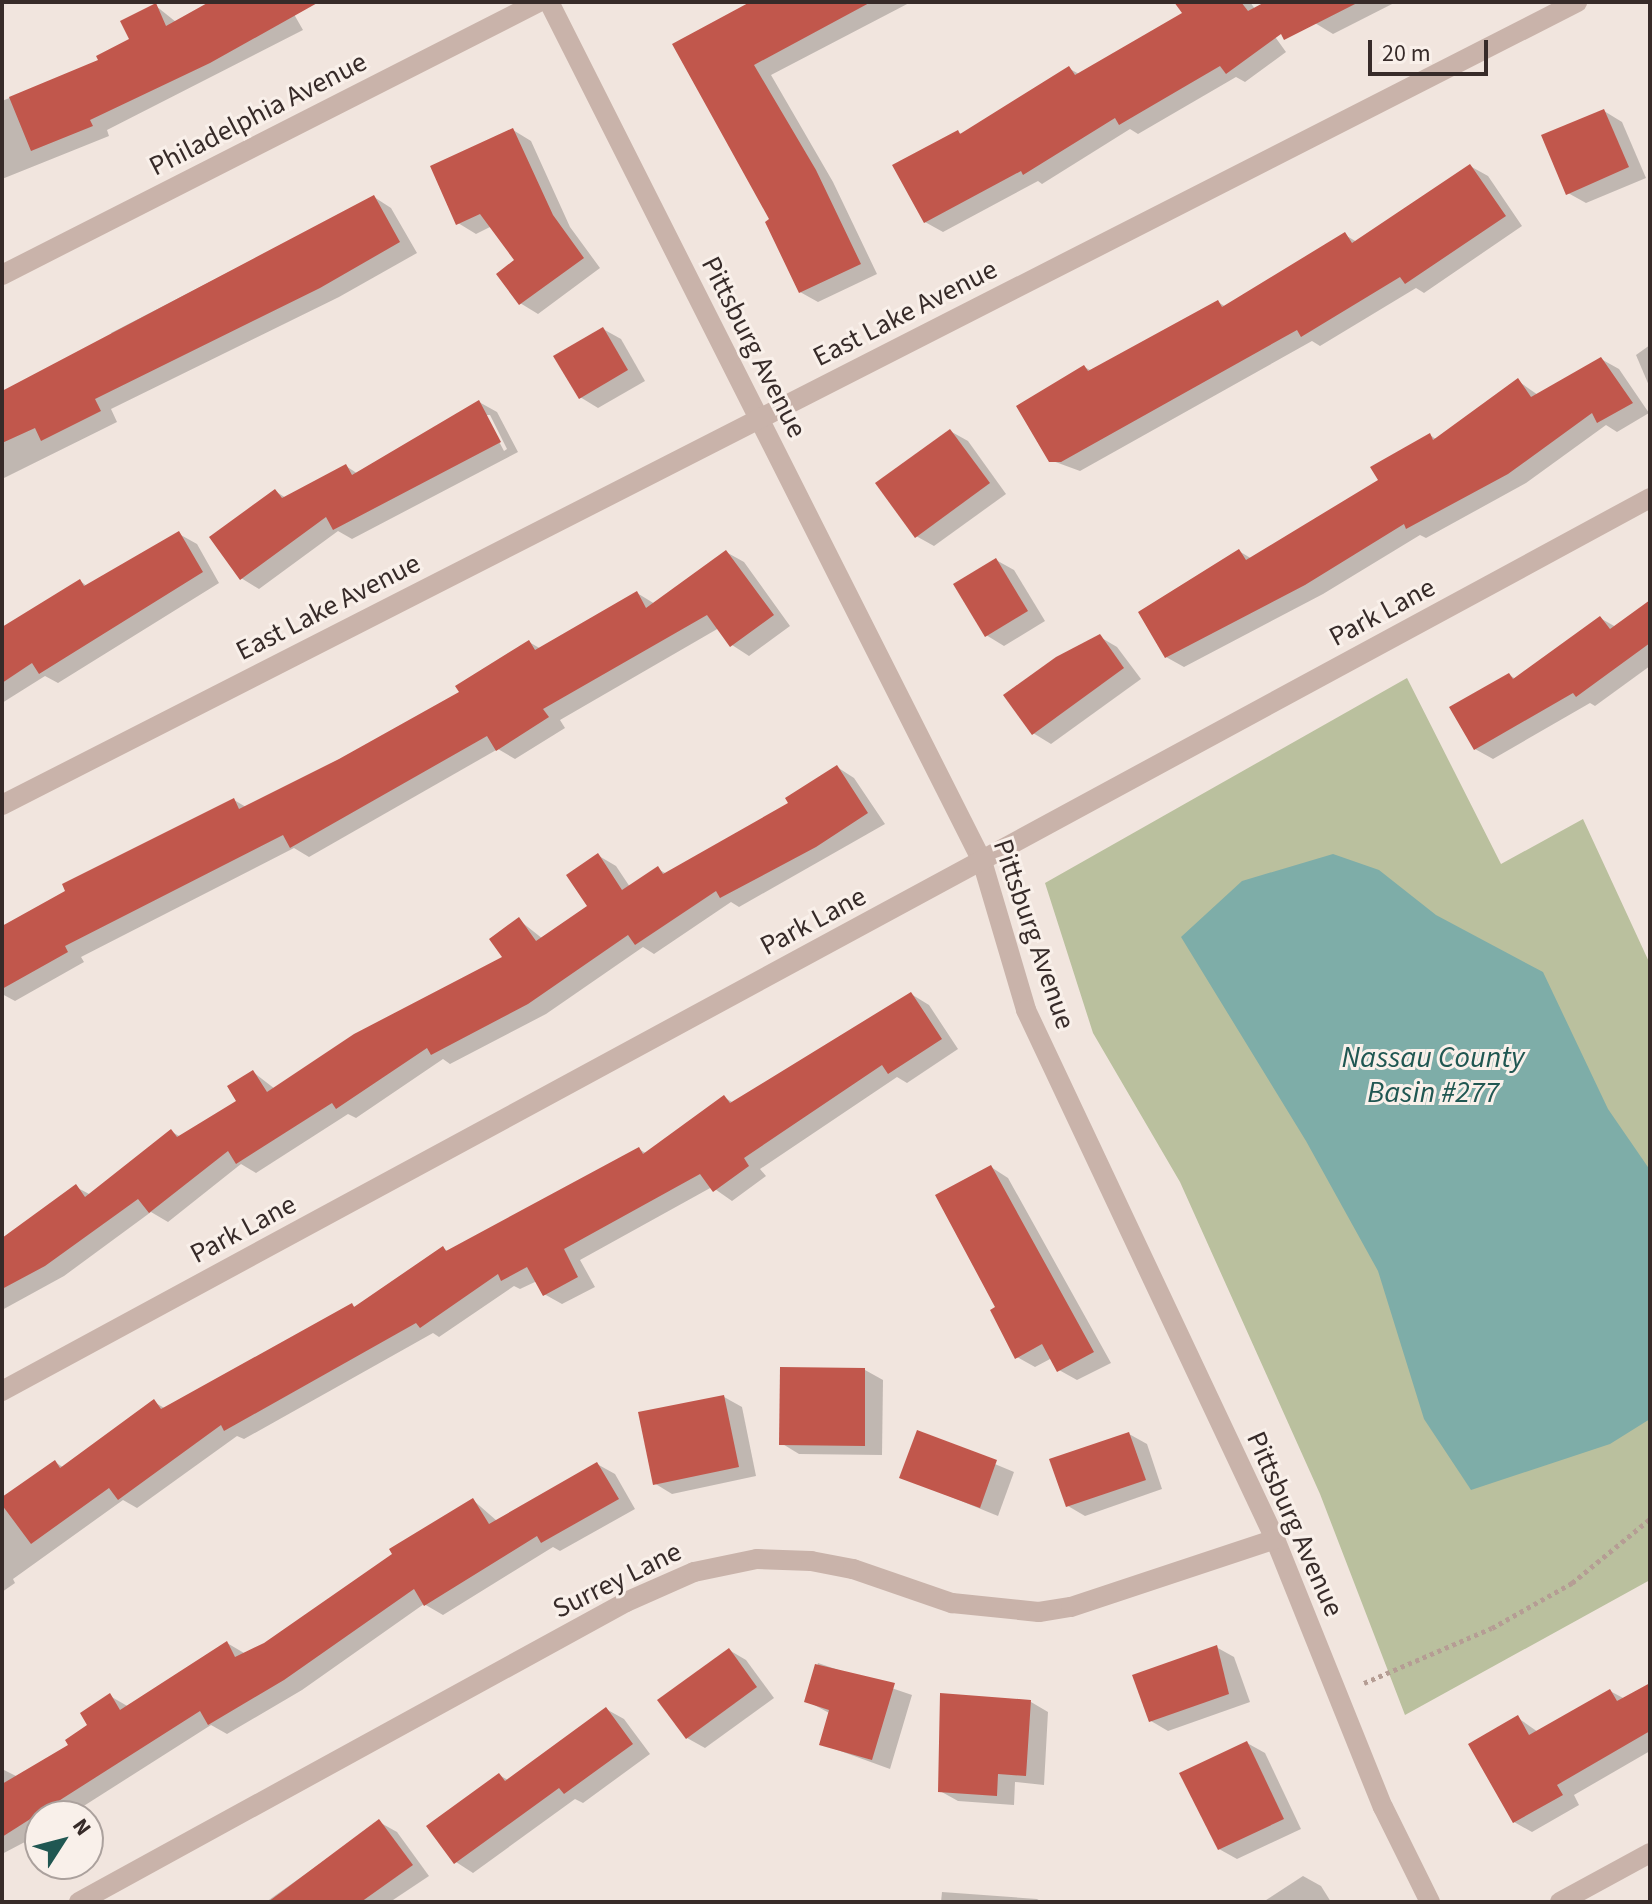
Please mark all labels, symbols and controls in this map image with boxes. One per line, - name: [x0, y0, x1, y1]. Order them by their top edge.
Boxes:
- scale bar: [1372, 24, 1492, 74]
- text: 20 m: [1382, 36, 1431, 71]
- street label: Philadelphia Avenue: [144, 45, 372, 183]
- street label: Pittsburg Avenue: [694, 251, 814, 443]
- street label: East Lake Avenue: [807, 252, 1003, 374]
- street label: East Lake Avenue: [230, 546, 426, 668]
- street label: Park Lane: [1323, 570, 1441, 654]
- street label: Pittsburg Avenue: [986, 835, 1082, 1033]
- street label: Park Lane: [754, 879, 872, 963]
- water label: Nassau County Basin #277: [1342, 1040, 1524, 1110]
- street label: Park Lane: [184, 1187, 302, 1271]
- street label: Pittsburg Avenue: [1239, 1426, 1351, 1622]
- street label: Surrey Lane: [547, 1534, 687, 1626]
- north arrow: [24, 1800, 104, 1880]
- text: N: [65, 1812, 99, 1842]

